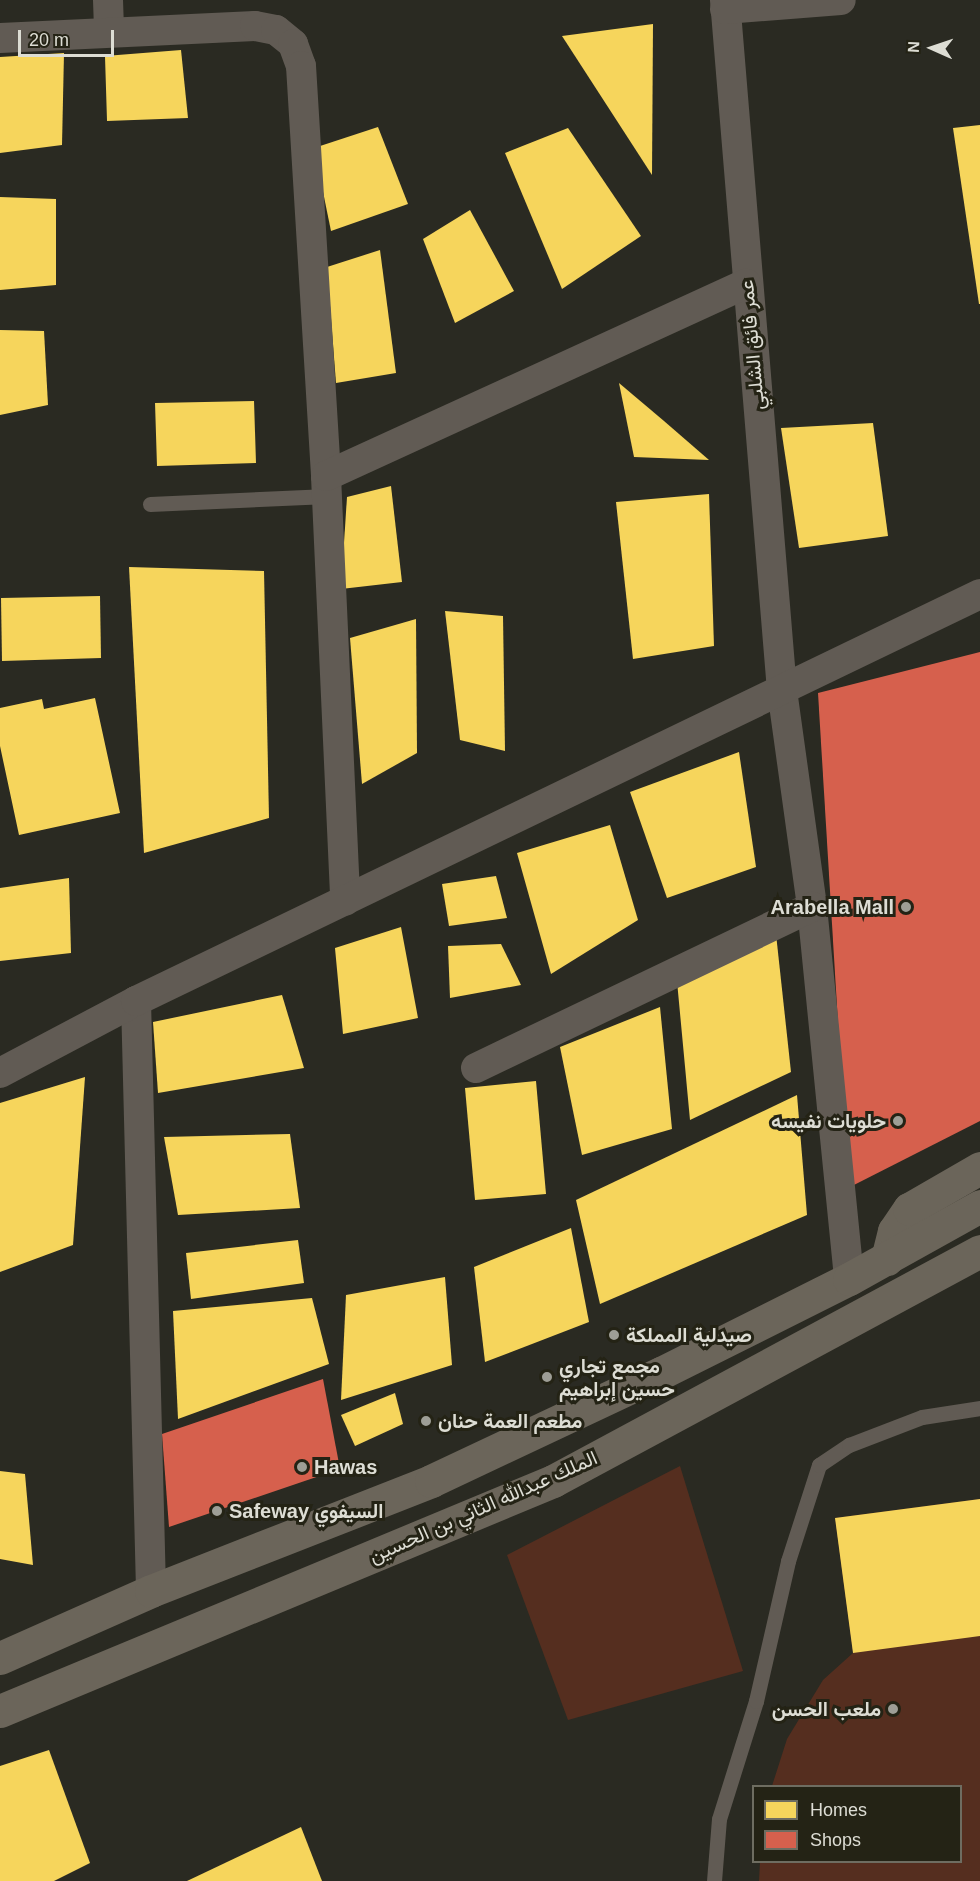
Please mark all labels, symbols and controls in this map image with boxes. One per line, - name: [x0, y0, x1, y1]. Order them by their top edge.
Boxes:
- scale bar: [21, 18, 117, 56]
- north arrow: [902, 18, 962, 78]
- text: 20 m: [29, 30, 69, 50]
- text: N: [905, 41, 922, 53]
- street label: عمر فائق الشلبي: [734, 279, 770, 411]
- place label: Arabella Mall: [771, 895, 894, 919]
- marker: Arabella Mall: [899, 900, 913, 914]
- place label: حلويات نفيسه: [771, 1109, 886, 1133]
- marker: حلويات نفيسه: [891, 1114, 905, 1128]
- place label: صيدلية المملكة: [626, 1323, 752, 1347]
- marker: صيدلية المملكة: [607, 1328, 621, 1342]
- place label: مجمع تجاري حسين إبراهيم: [559, 1354, 675, 1401]
- marker: مجمع تجاري حسين إبراهيم: [540, 1370, 554, 1384]
- place label: مطعم العمة حنان: [438, 1409, 582, 1433]
- marker: مطعم العمة حنان: [419, 1414, 433, 1428]
- street label: الملك عبدالله الثاني بن الحسين: [365, 1446, 601, 1568]
- place label: Hawas: [314, 1455, 377, 1479]
- marker: Hawas: [295, 1460, 309, 1474]
- place label: Safeway السيفوي: [229, 1499, 383, 1523]
- marker: Safeway السيفوي: [210, 1504, 224, 1518]
- place label: ملعب الحسن: [772, 1697, 881, 1721]
- marker: ملعب الحسن: [886, 1702, 900, 1716]
- legend: [752, 1785, 962, 1863]
- text: Homes: [810, 1800, 867, 1820]
- text: Shops: [810, 1830, 861, 1850]

